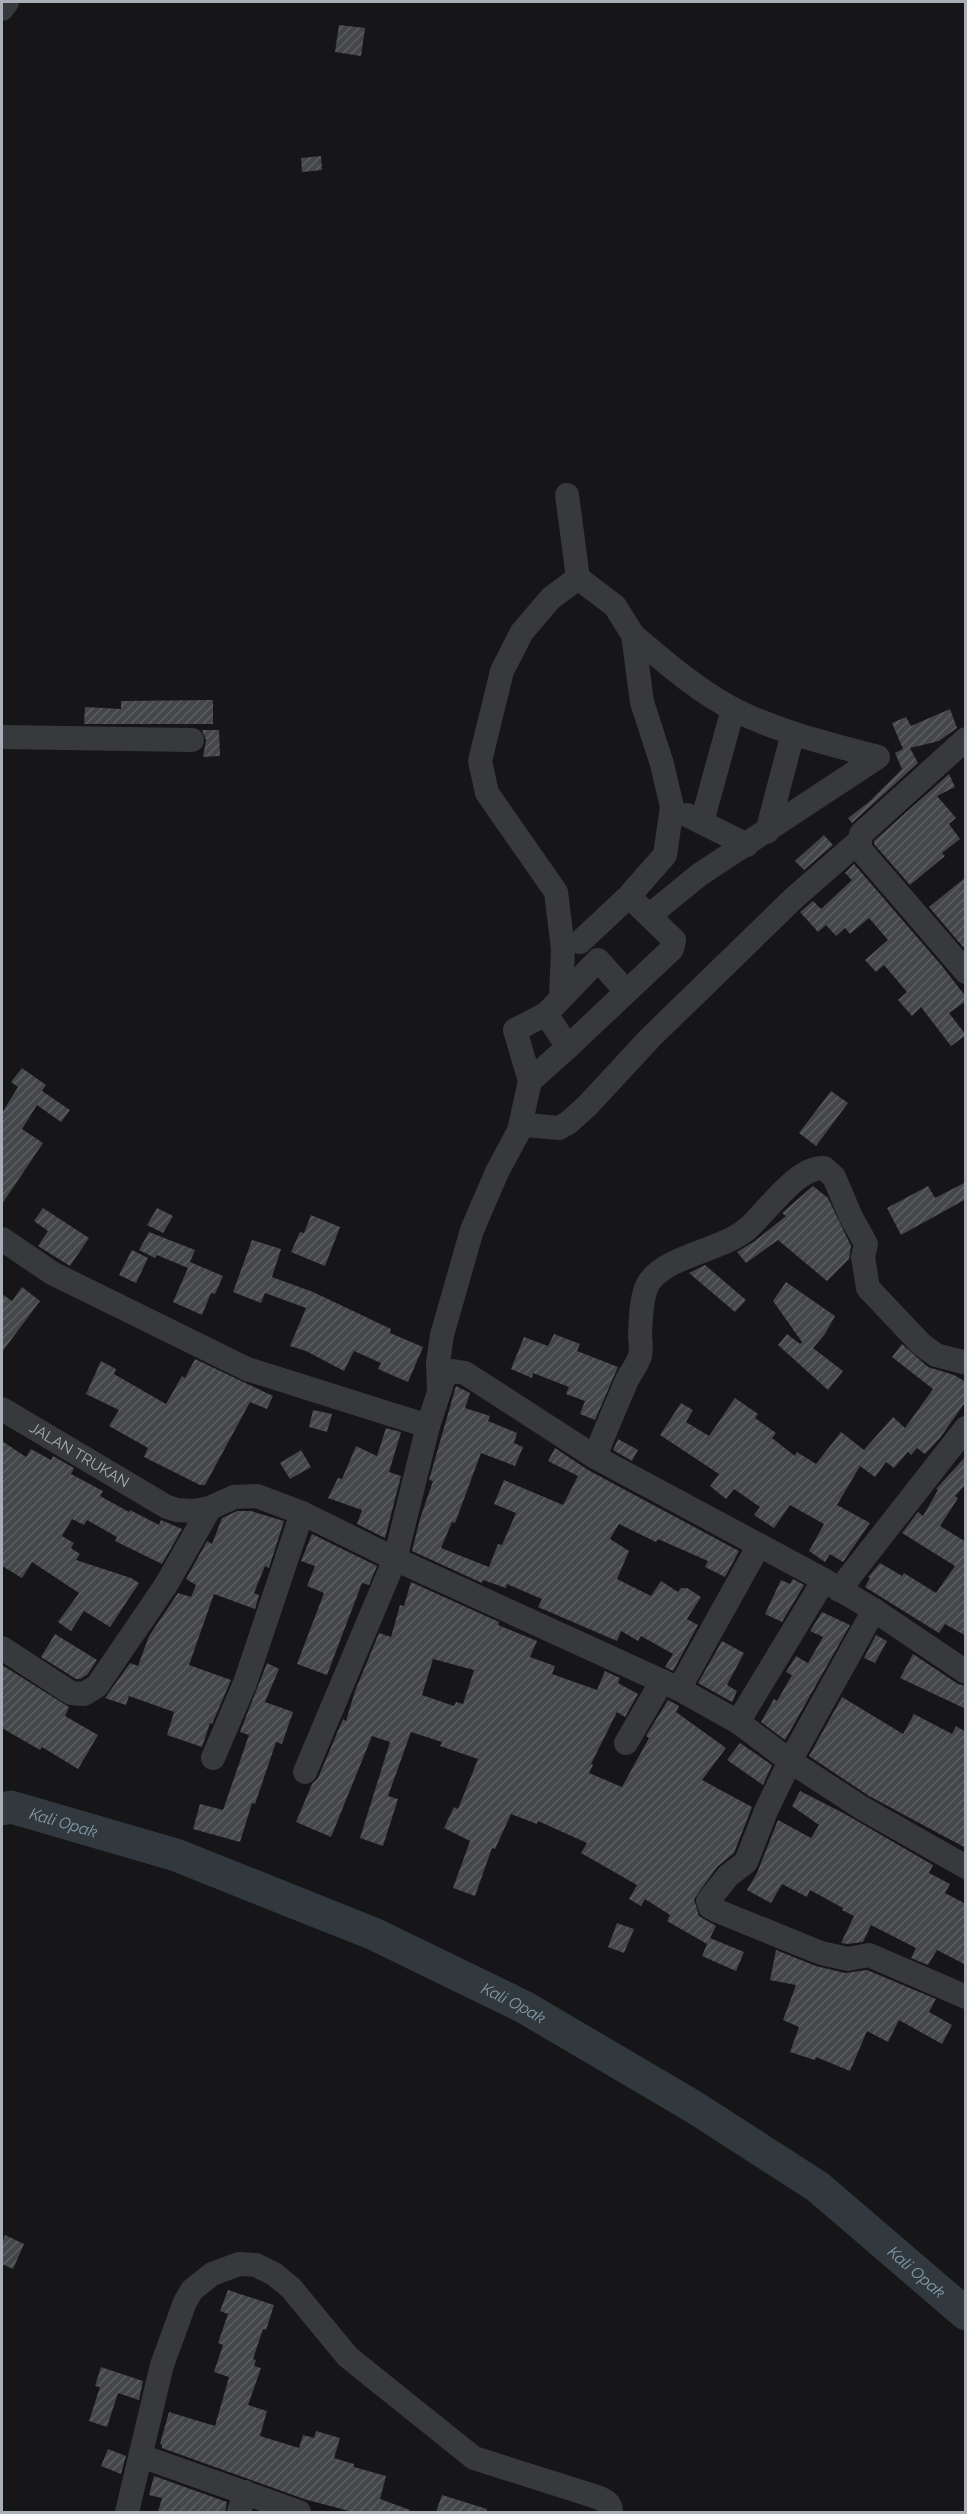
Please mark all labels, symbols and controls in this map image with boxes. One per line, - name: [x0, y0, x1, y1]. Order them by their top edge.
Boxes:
- street label: JALAN TRUKAN: [26, 1418, 132, 1491]
- water label: Kali Opak: [27, 1803, 100, 1841]
- water label: Kali Opak: [479, 1978, 550, 2027]
- water label: Kali Opak: [884, 2242, 950, 2302]

